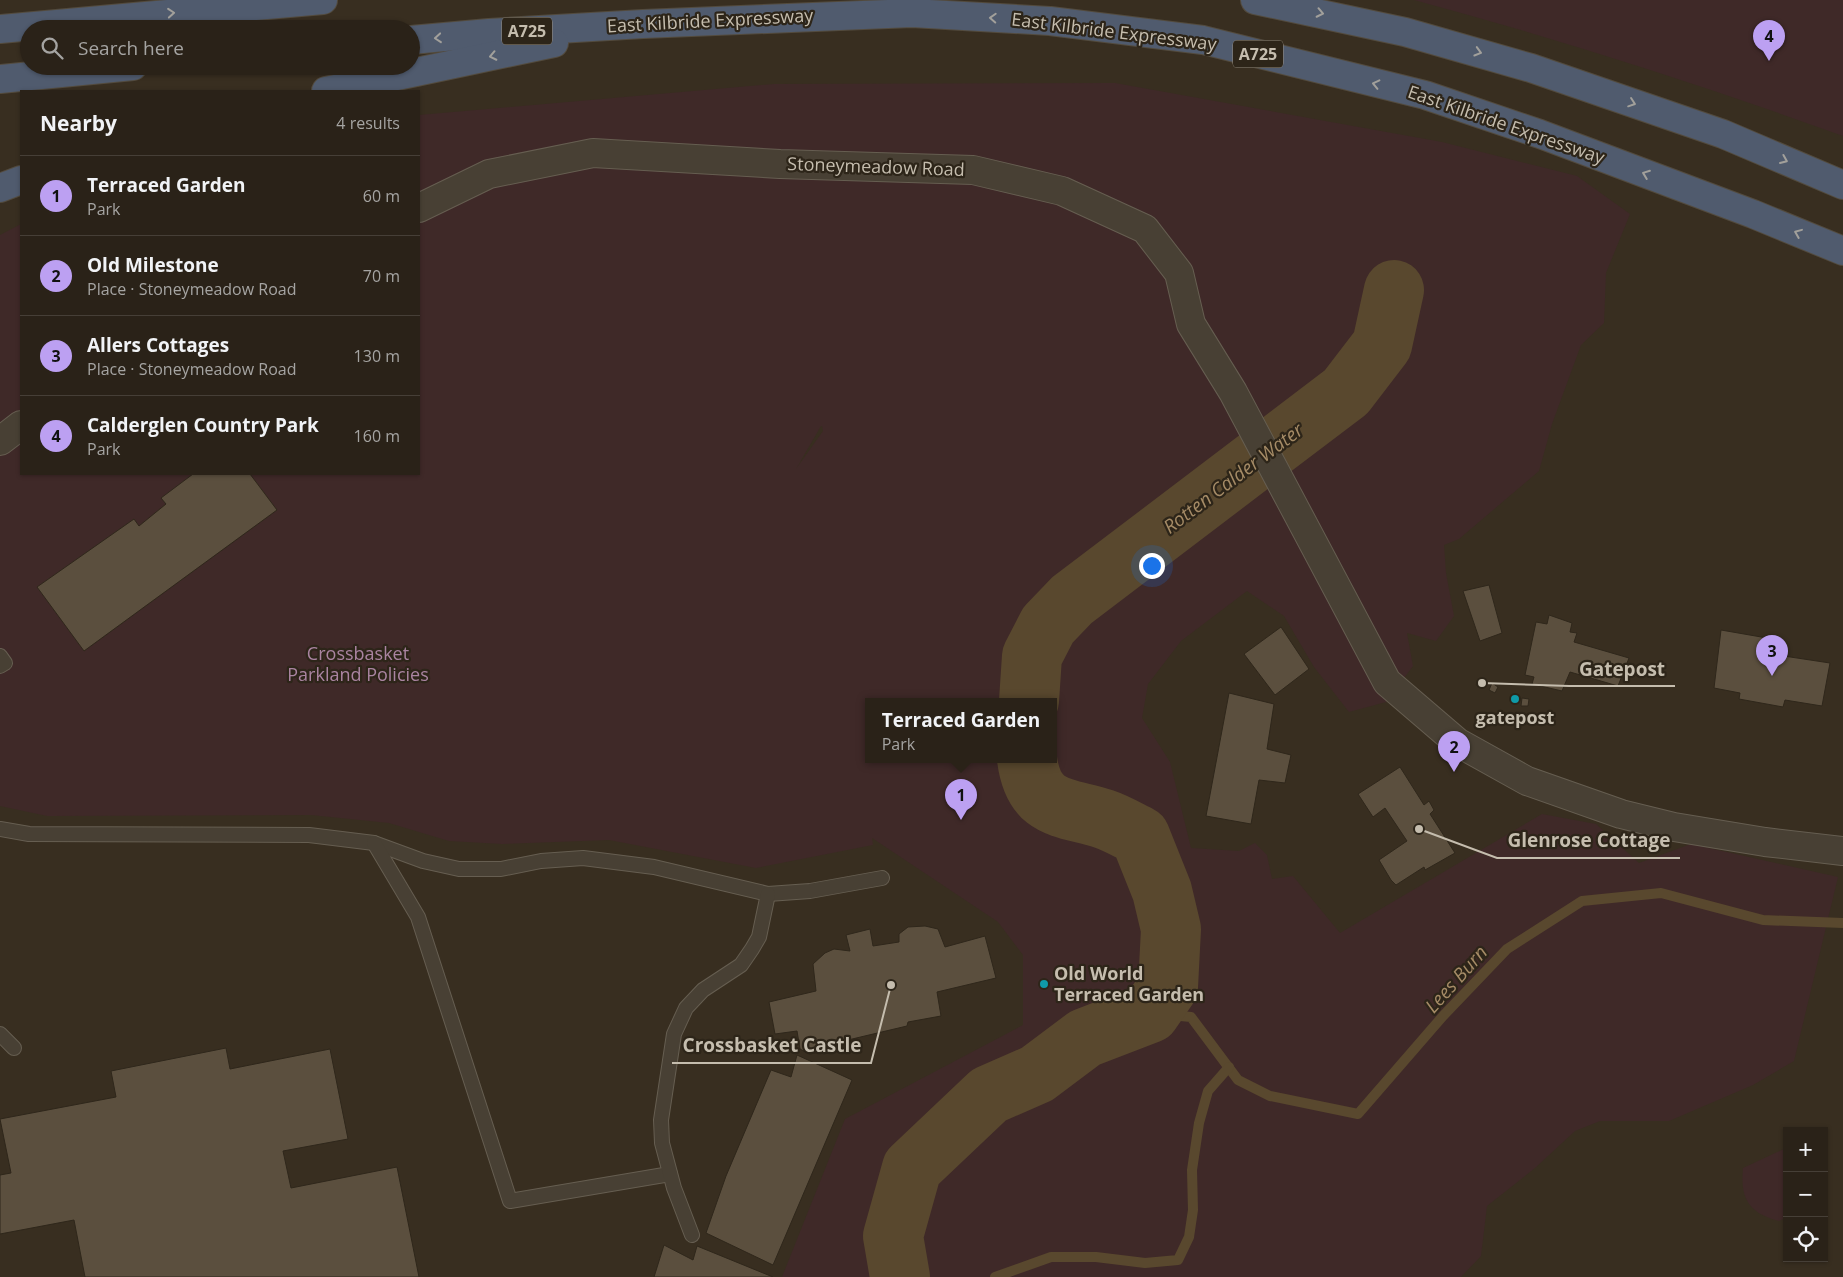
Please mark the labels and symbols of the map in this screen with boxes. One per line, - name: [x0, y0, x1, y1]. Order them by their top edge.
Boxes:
- street label: East Kilbride Expressway: [606, 3, 815, 37]
- street label: East Kilbride Expressway: [1010, 7, 1219, 56]
- one-way arrow: [1315, 7, 1324, 18]
- one-way arrow: [167, 8, 175, 19]
- one-way arrow: [989, 12, 997, 23]
- road number: A725: [502, 18, 552, 44]
- pin: 4: [1753, 20, 1785, 61]
- one-way arrow: [433, 32, 441, 43]
- road number: A725: [1233, 41, 1283, 68]
- one-way arrow: [1473, 47, 1481, 57]
- one-way arrow: [488, 50, 497, 61]
- one-way arrow: [1372, 79, 1381, 90]
- street label: East Kilbride Expressway: [1405, 79, 1609, 169]
- one-way arrow: [1627, 97, 1636, 107]
- street label: Stoneymeadow Road: [787, 151, 965, 181]
- one-way arrow: [1779, 154, 1788, 164]
- one-way arrow: [1643, 170, 1651, 180]
- one-way arrow: [1794, 229, 1803, 239]
- water label: Rotten Calder Water: [1158, 416, 1310, 539]
- your location: [1139, 553, 1165, 579]
- pin: 3: [1756, 635, 1788, 676]
- park label: Crossbasket Parkland Policies: [287, 641, 429, 686]
- callout: Gatepost: [1569, 652, 1675, 686]
- text: Gatepost: [1579, 656, 1665, 682]
- marker: gatepost: [1509, 693, 1521, 705]
- place label: gatepost: [1476, 705, 1555, 729]
- pin: 2: [1438, 731, 1470, 772]
- pin: 1: [945, 779, 977, 820]
- callout: Glenrose Cottage: [1497, 824, 1680, 858]
- text: Glenrose Cottage: [1507, 827, 1671, 853]
- water label: Lees Burn: [1419, 940, 1493, 1018]
- place label: Old World Terraced Garden: [1054, 961, 1204, 1006]
- marker: Old World Terraced Garden: [1038, 978, 1050, 990]
- callout: Crossbasket Castle: [672, 1029, 871, 1063]
- text: Crossbasket Castle: [683, 1032, 861, 1058]

